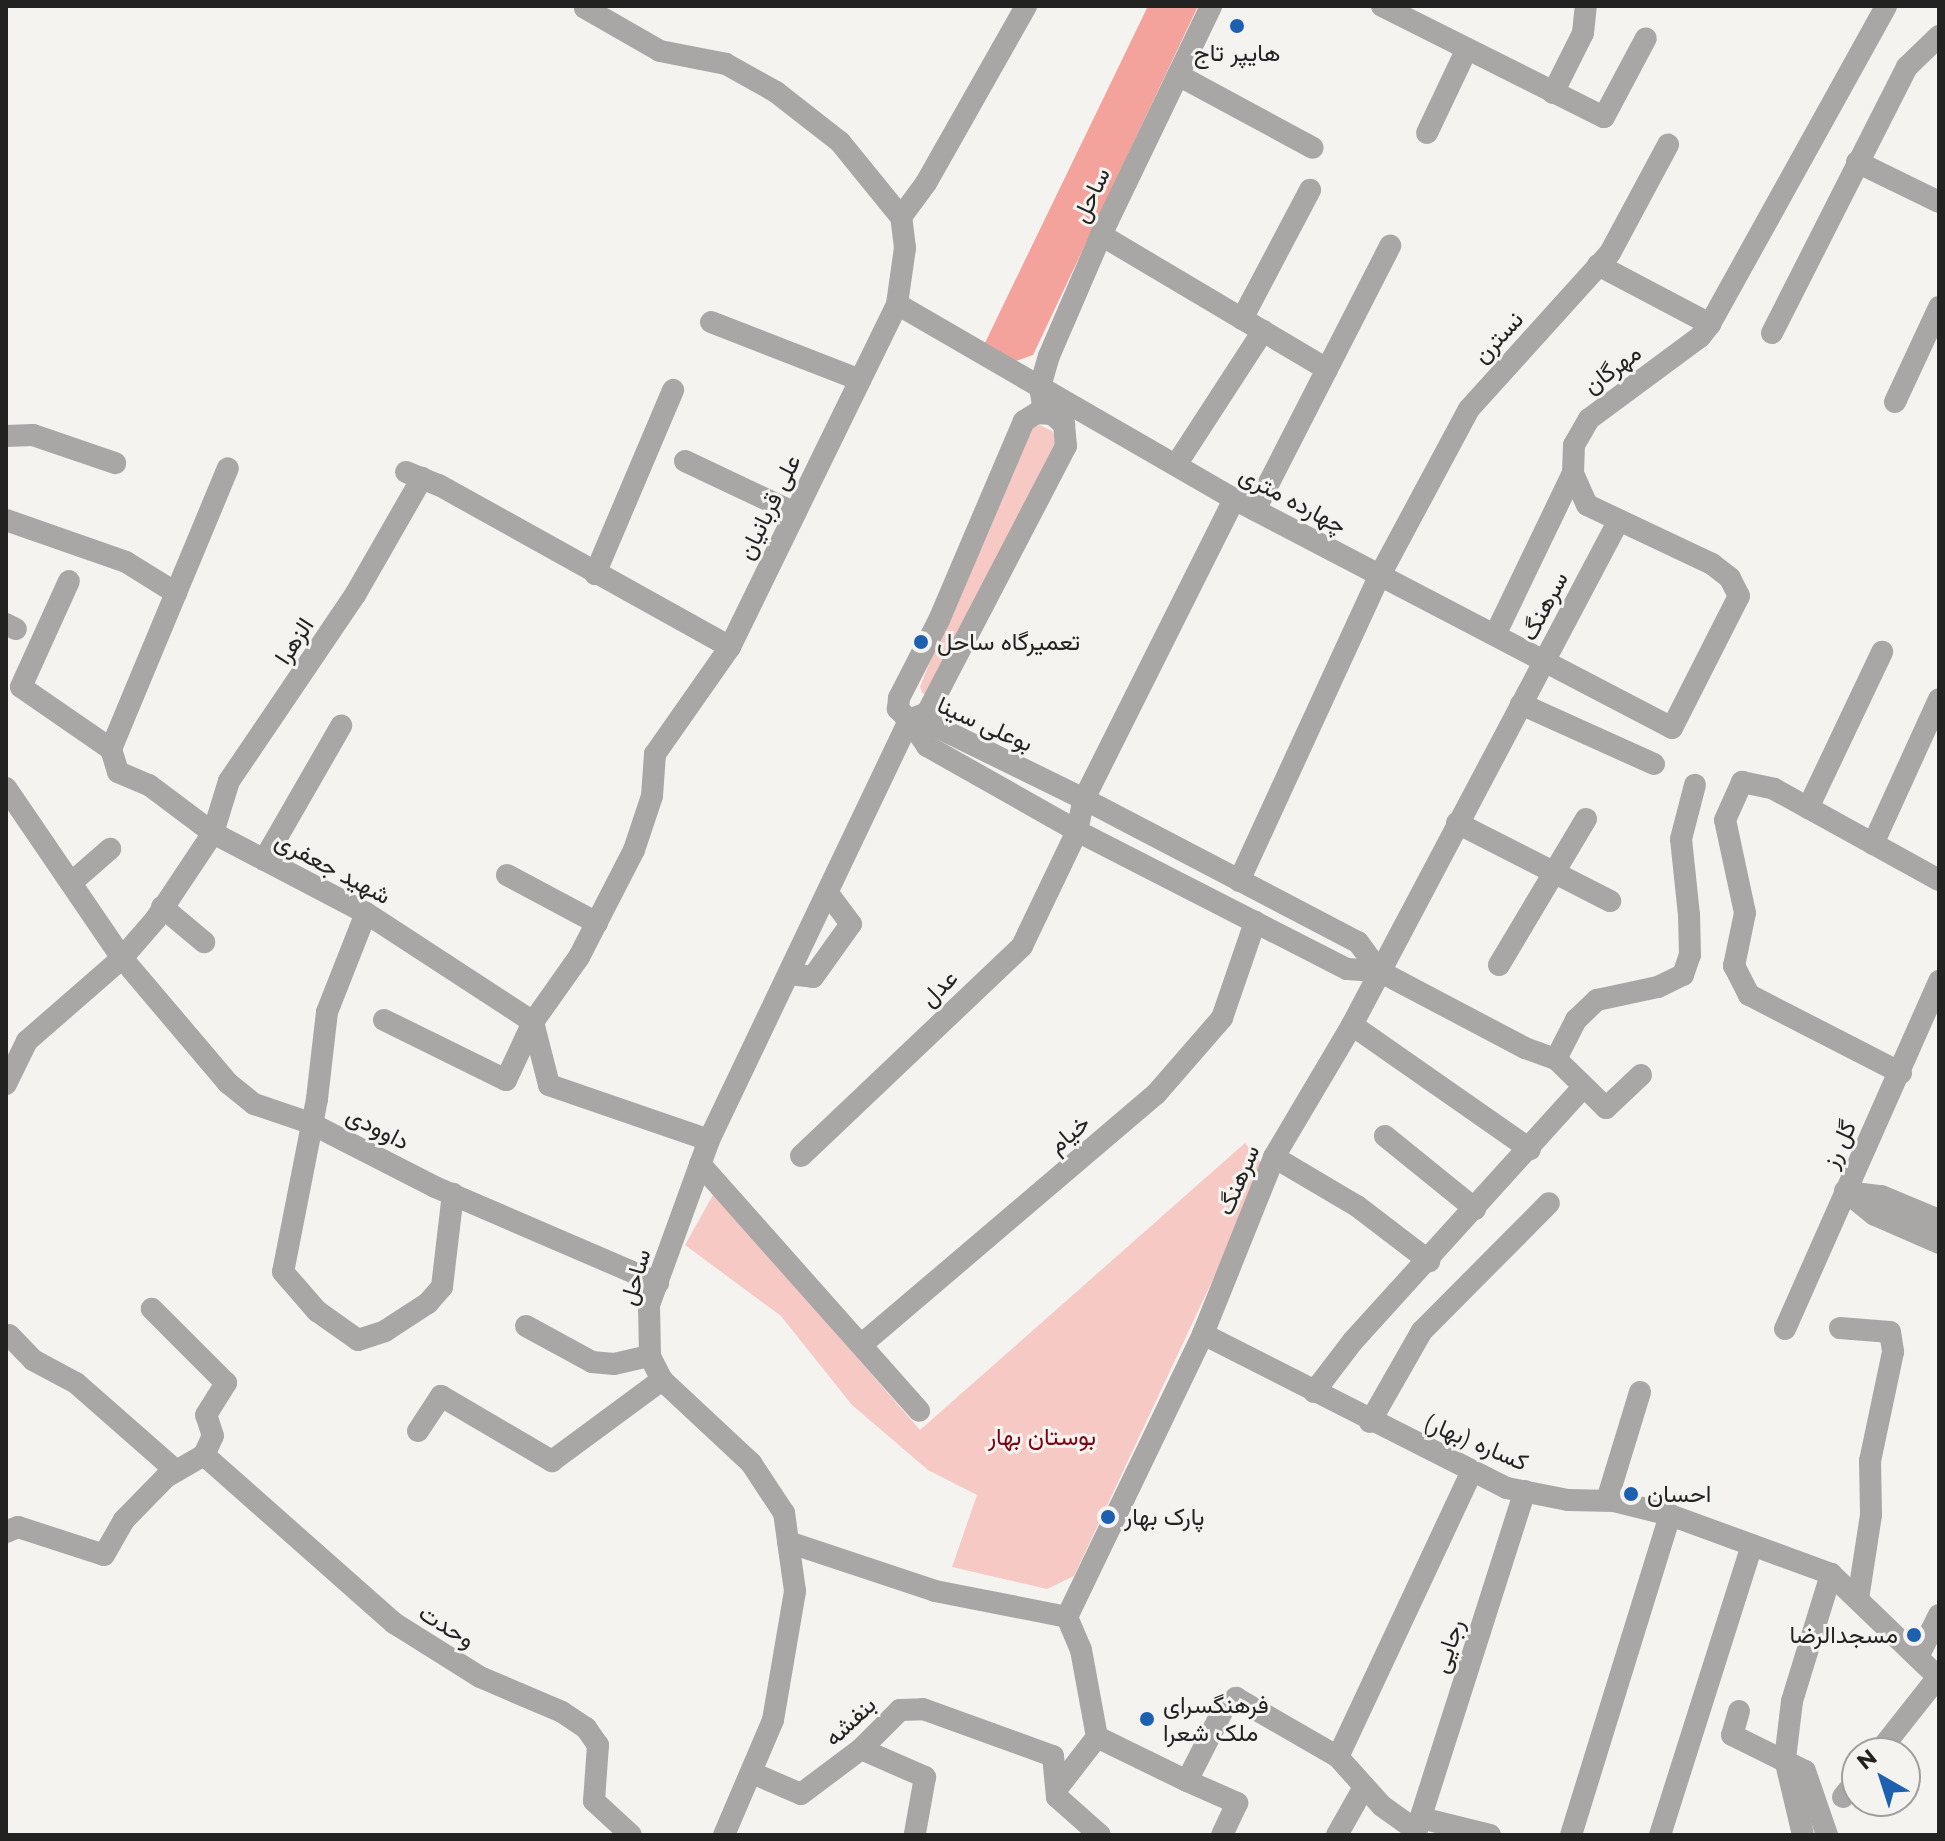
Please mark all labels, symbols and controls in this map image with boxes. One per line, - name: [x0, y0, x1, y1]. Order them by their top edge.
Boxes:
- marker: هایپر تاج: [1228, 17, 1246, 35]
- place label: هایپر تاج: [1194, 39, 1280, 67]
- street label: ساحل: [1066, 163, 1116, 227]
- street label: نسترن: [1467, 305, 1529, 369]
- street label: مهرگان: [1577, 338, 1647, 400]
- street label: علی قربانیان: [731, 450, 807, 564]
- street label: چهارده متری: [1234, 460, 1352, 540]
- street label: سرهنگ: [1514, 567, 1574, 645]
- street label: الزهرا: [268, 612, 320, 670]
- place label: تعمیرگاه ساحل: [937, 628, 1080, 656]
- marker: تعمیرگاه ساحل: [912, 633, 930, 651]
- street label: بوعلی سینا: [933, 690, 1037, 758]
- street label: شهید جعفری: [270, 826, 396, 910]
- street label: عدل: [914, 964, 964, 1012]
- street label: داوودی: [342, 1100, 414, 1156]
- street label: خیام: [1042, 1108, 1096, 1160]
- street label: گل رز: [1816, 1116, 1862, 1172]
- street label: سرهنگ: [1210, 1140, 1266, 1220]
- street label: ساحل: [613, 1245, 657, 1309]
- street label: کساره (بهار): [1420, 1407, 1532, 1477]
- park label: بوستان بهار: [988, 1423, 1096, 1451]
- place label: احسان: [1647, 1480, 1711, 1508]
- marker: احسان: [1622, 1485, 1640, 1503]
- place label: پارک بهار: [1124, 1503, 1205, 1531]
- marker: پارک بهار: [1099, 1508, 1117, 1526]
- street label: وحدت: [414, 1598, 480, 1654]
- street label: رجایی: [1426, 1615, 1470, 1677]
- place label: مسجدالرضا: [1790, 1621, 1898, 1649]
- marker: مسجدالرضا: [1905, 1626, 1923, 1644]
- street label: بنفشه: [818, 1690, 882, 1752]
- place label: فرهنگسرای ملک شعرا: [1163, 1691, 1269, 1747]
- marker: فرهنگسرای ملک شعرا: [1138, 1710, 1156, 1728]
- north arrow: [1841, 1737, 1921, 1817]
- text: N: [1851, 1743, 1882, 1776]

